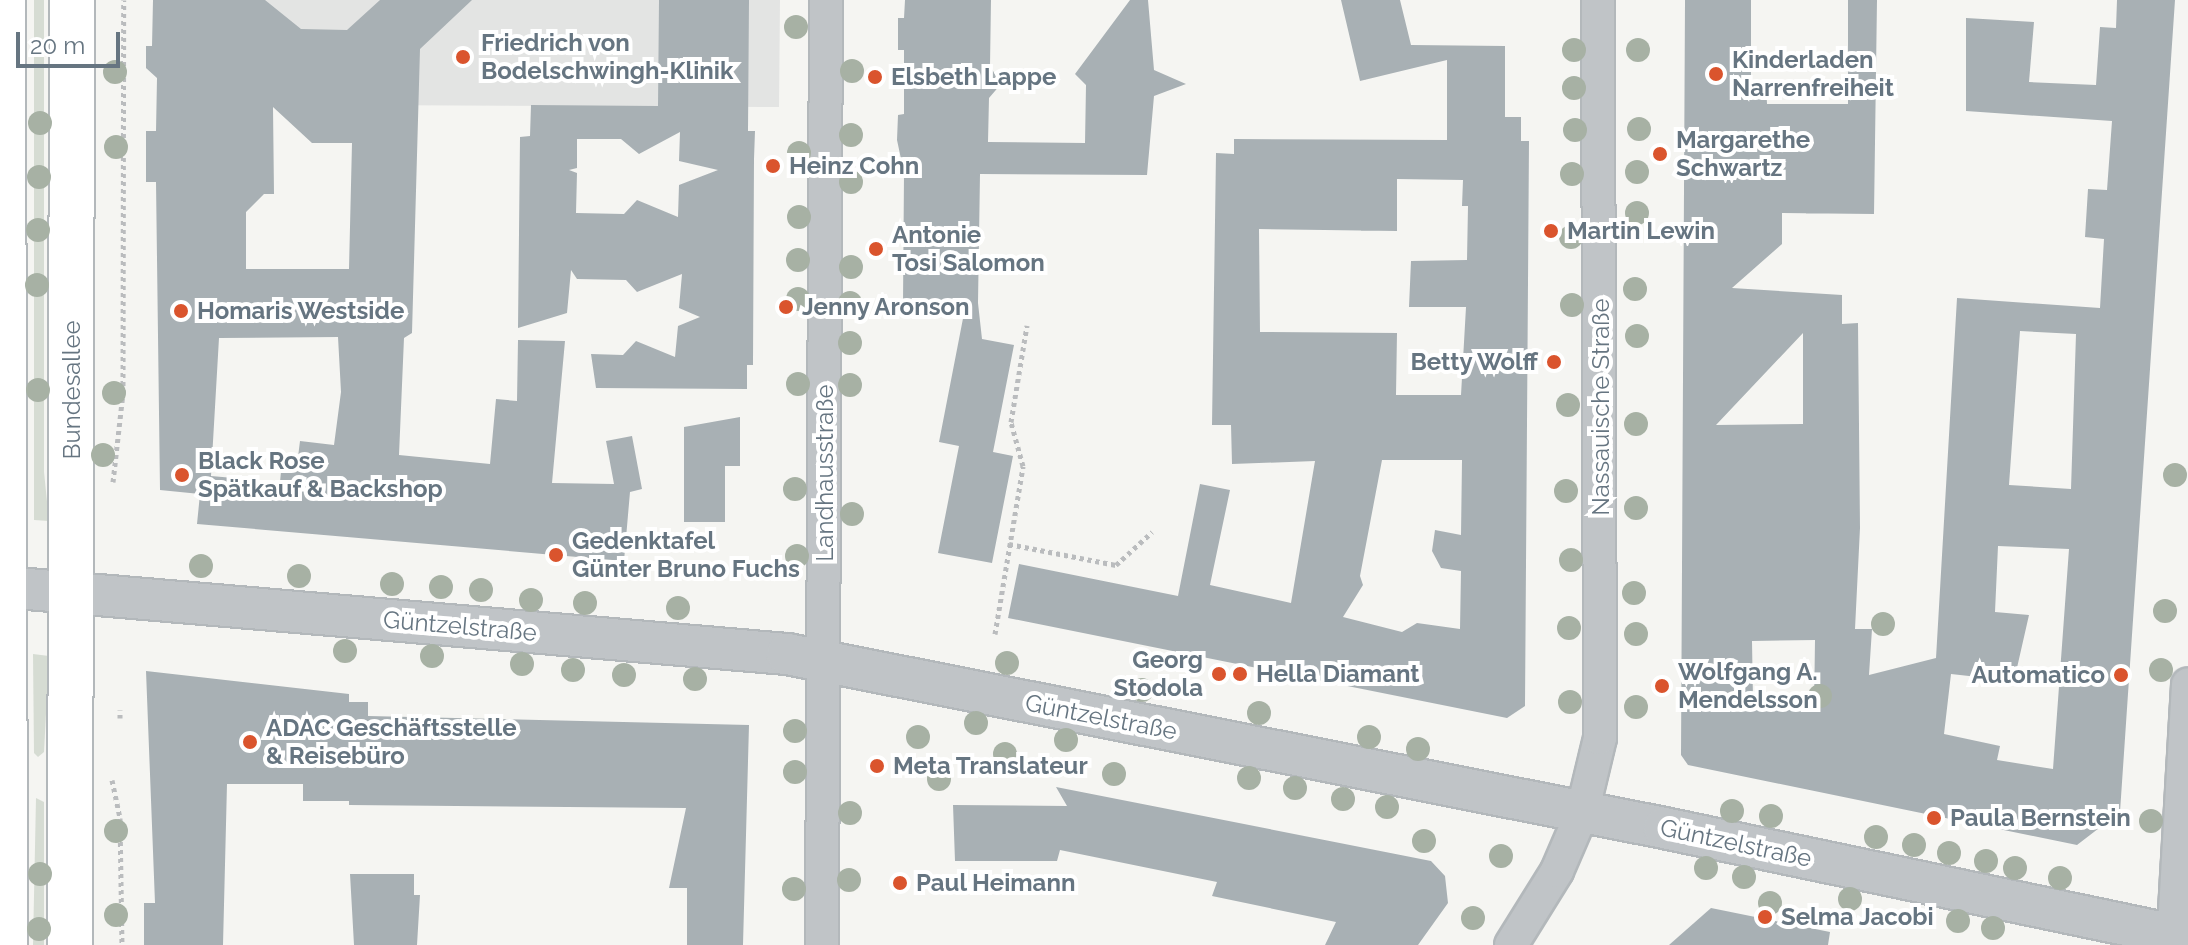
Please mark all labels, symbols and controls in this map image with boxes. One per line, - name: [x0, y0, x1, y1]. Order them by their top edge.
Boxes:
- scale bar: [20, 16, 124, 66]
- place label: Friedrich von Bodelschwingh-Klinik: [481, 29, 733, 85]
- text: 20 m: [30, 31, 85, 60]
- marker: Friedrich von Bodelschwingh-Klinik: [452, 46, 474, 68]
- place label: Kinderladen Narrenfreiheit: [1732, 46, 1894, 102]
- place label: Elsbeth Lappe: [891, 63, 1056, 91]
- marker: Kinderladen Narrenfreiheit: [1707, 65, 1725, 83]
- marker: Elsbeth Lappe: [866, 68, 884, 86]
- place label: Margarethe Schwartz: [1676, 126, 1810, 182]
- marker: Margarethe Schwartz: [1651, 145, 1669, 163]
- place label: Heinz Cohn: [789, 152, 919, 180]
- marker: Heinz Cohn: [764, 157, 782, 175]
- place label: Martin Lewin: [1567, 217, 1715, 245]
- place label: Antonie Tosi Salomon: [892, 221, 1045, 277]
- marker: Martin Lewin: [1542, 222, 1560, 240]
- marker: Antonie Tosi Salomon: [867, 240, 885, 258]
- place label: Jenny Aronson: [802, 293, 971, 321]
- place label: Homaris Westside: [197, 297, 405, 325]
- marker: Jenny Aronson: [777, 298, 795, 316]
- street label: Nassauische Straße: [1587, 298, 1615, 516]
- marker: Homaris Westside: [172, 302, 190, 320]
- street label: Bundesallee: [58, 320, 86, 460]
- place label: Betty Wolff: [1409, 348, 1538, 376]
- marker: Betty Wolff: [1545, 353, 1563, 371]
- street label: Landhausstraße: [811, 384, 839, 562]
- place label: Black Rose Spätkauf & Backshop: [198, 447, 443, 503]
- marker: Black Rose Spätkauf & Backshop: [173, 466, 191, 484]
- place label: Gedenktafel Günter Bruno Fuchs: [572, 527, 800, 583]
- marker: Gedenktafel Günter Bruno Fuchs: [547, 546, 565, 564]
- street label: Güntzelstraße: [382, 605, 538, 647]
- place label: Georg Stodola: [1114, 646, 1203, 702]
- place label: Wolfgang A. Mendelsson: [1678, 658, 1818, 714]
- place label: Hella Diamant: [1256, 660, 1420, 688]
- place label: Automatico: [1971, 661, 2105, 689]
- marker: Georg Stodola: [1210, 665, 1228, 683]
- marker: Hella Diamant: [1231, 665, 1249, 683]
- marker: Automatico: [2112, 666, 2130, 684]
- marker: Wolfgang A. Mendelsson: [1653, 677, 1671, 695]
- street label: Güntzelstraße: [1023, 688, 1179, 746]
- place label: ADAC Geschäftsstelle & Reisebüro: [266, 714, 517, 770]
- marker: ADAC Geschäftsstelle & Reisebüro: [241, 733, 259, 751]
- place label: Meta Translateur: [893, 752, 1088, 780]
- marker: Meta Translateur: [868, 757, 886, 775]
- place label: Paula Bernstein: [1950, 804, 2131, 832]
- marker: Paula Bernstein: [1925, 809, 1943, 827]
- street label: Güntzelstraße: [1658, 813, 1814, 873]
- place label: Paul Heimann: [916, 869, 1076, 897]
- marker: Paul Heimann: [891, 874, 909, 892]
- place label: Selma Jacobi: [1781, 903, 1934, 931]
- marker: Selma Jacobi: [1756, 908, 1774, 926]

